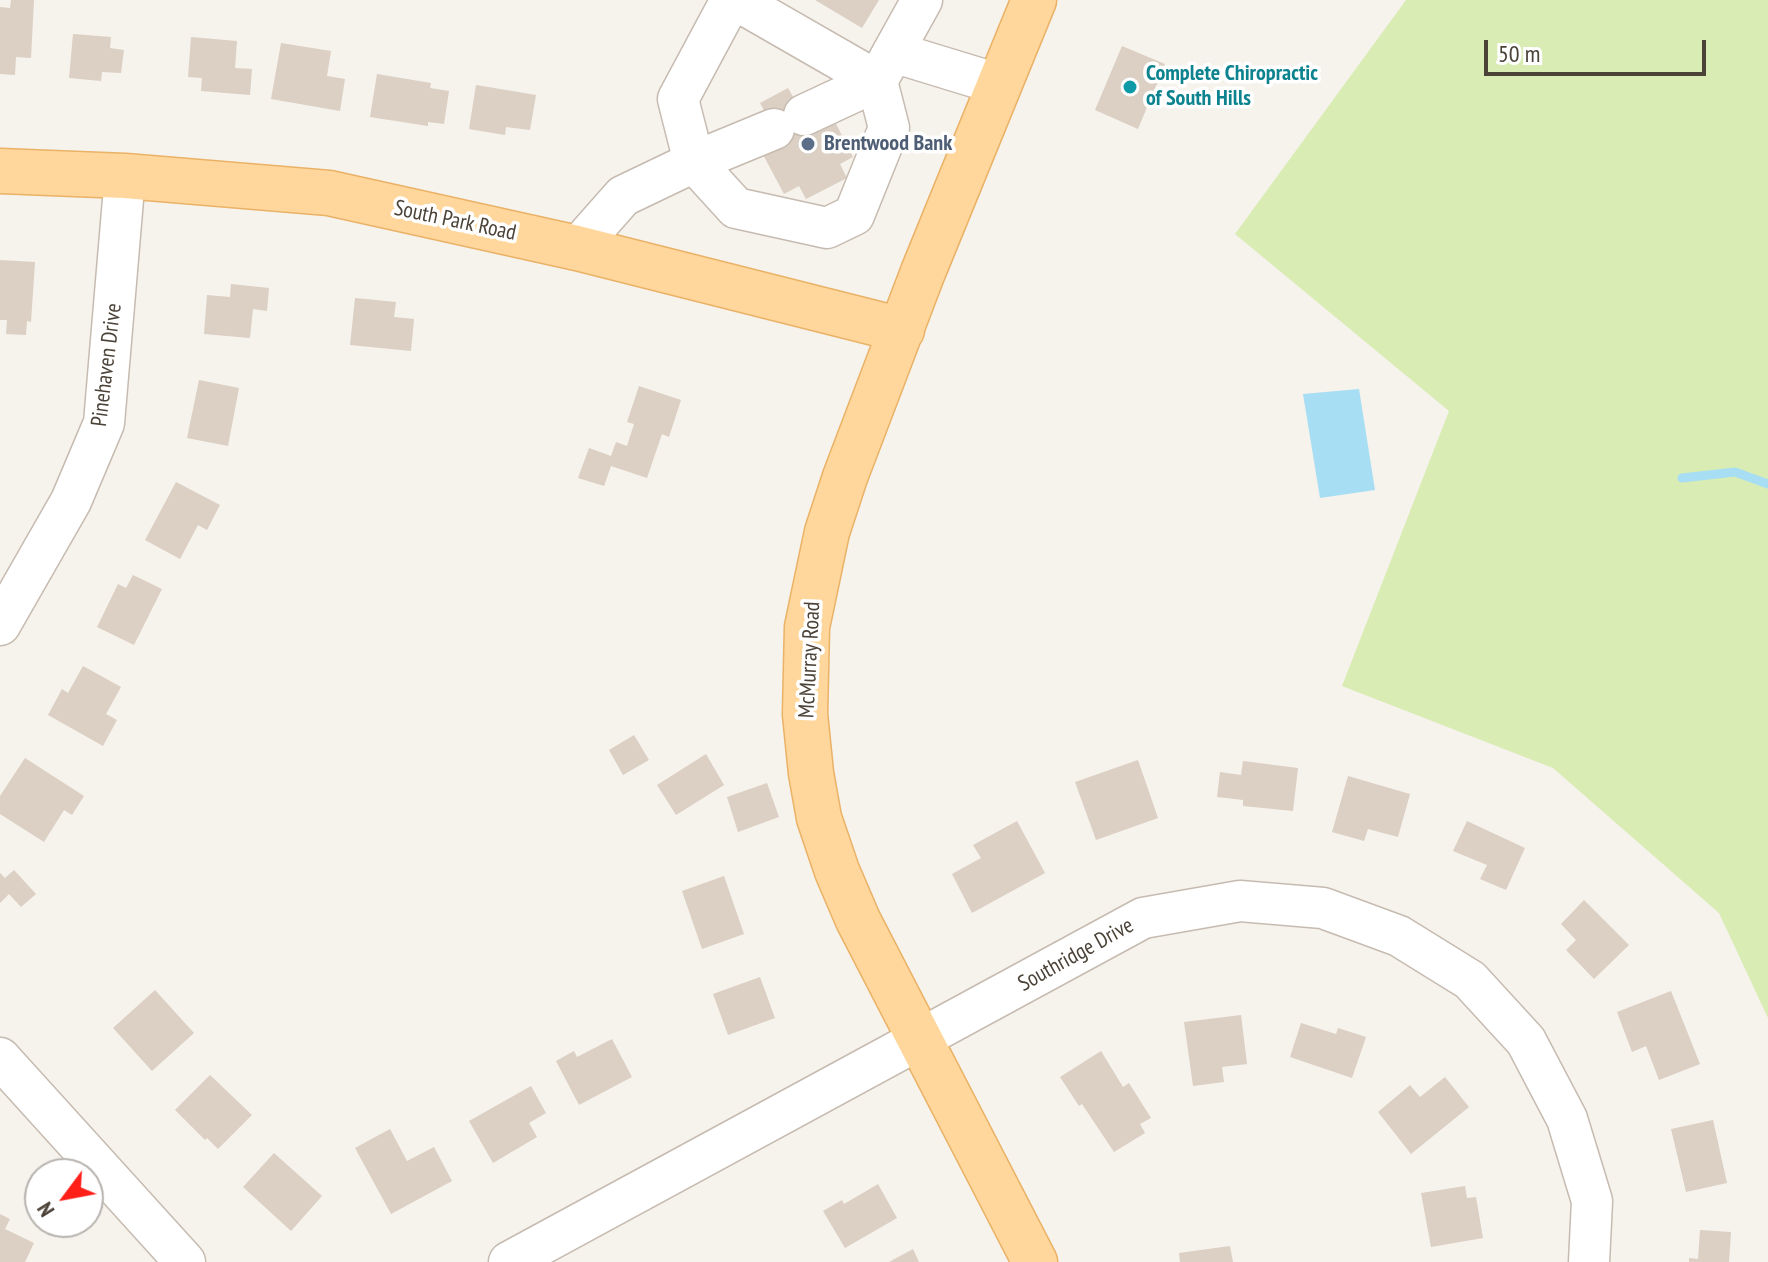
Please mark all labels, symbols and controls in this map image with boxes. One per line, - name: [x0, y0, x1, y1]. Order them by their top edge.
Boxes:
- scale bar: [1488, 24, 1710, 74]
- text: 50 m: [1498, 38, 1540, 69]
- place label: Complete Chiropractic of South Hills: [1146, 61, 1318, 112]
- marker: Complete Chiropractic of South Hills: [1121, 78, 1139, 96]
- place label: Brentwood Bank: [824, 131, 952, 157]
- marker: Brentwood Bank: [799, 135, 817, 153]
- street label: South Park Road: [392, 195, 518, 247]
- street label: Pinehaven Drive: [86, 302, 128, 428]
- street label: McMurray Road: [794, 601, 826, 719]
- street label: Southridge Drive: [1014, 912, 1138, 998]
- north arrow: [24, 1158, 104, 1238]
- text: N: [30, 1197, 60, 1222]

